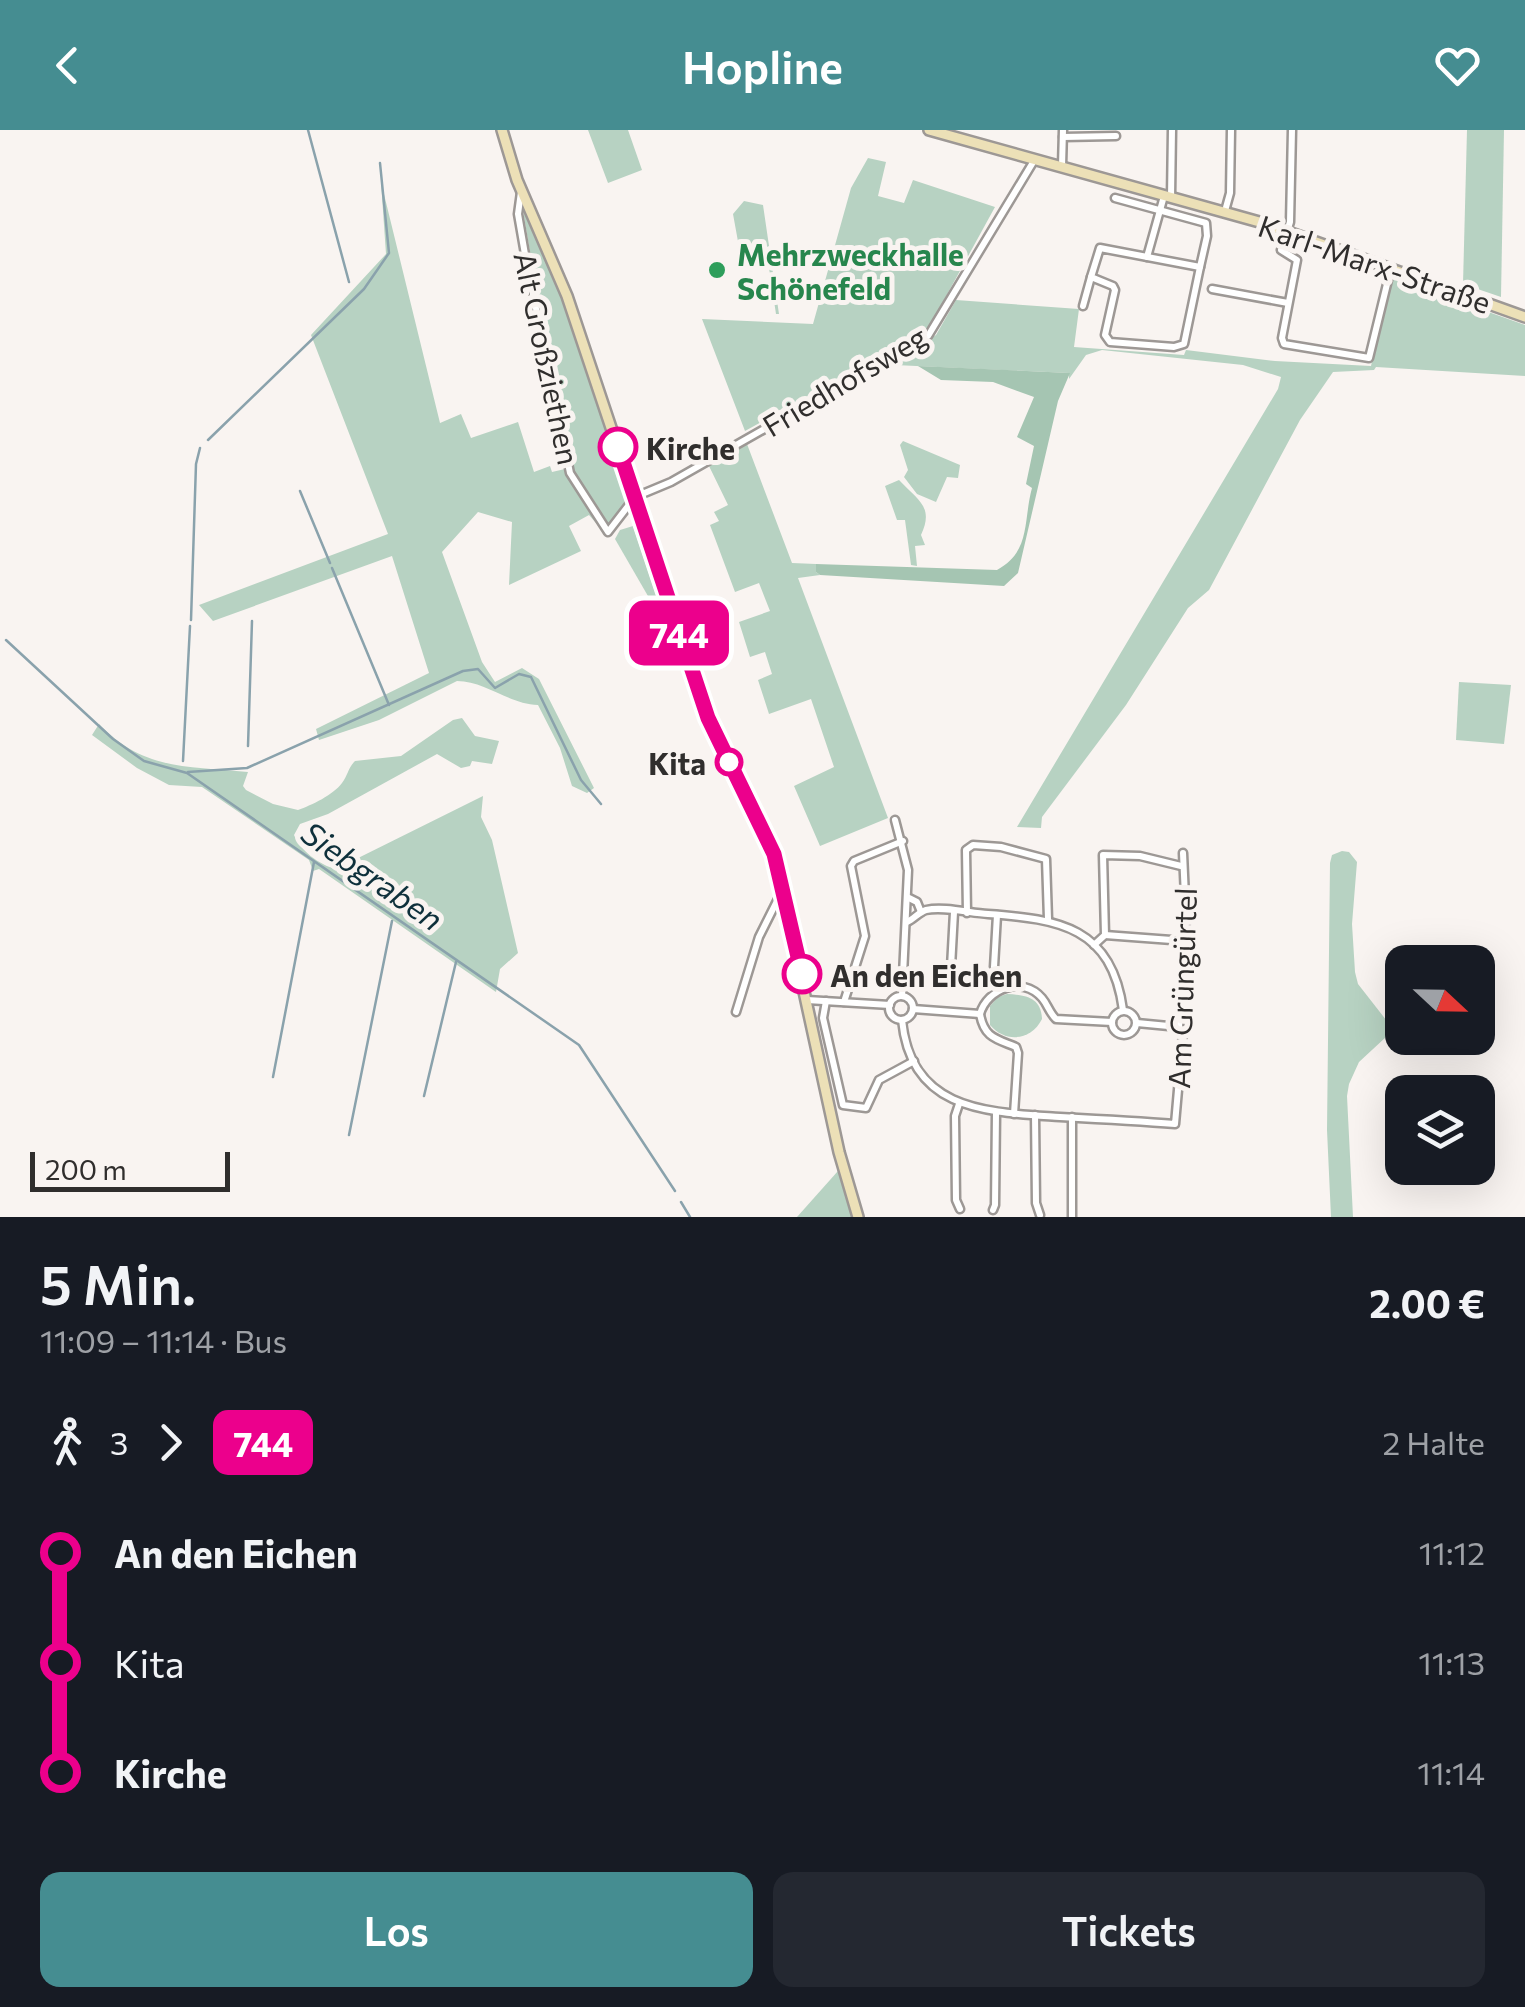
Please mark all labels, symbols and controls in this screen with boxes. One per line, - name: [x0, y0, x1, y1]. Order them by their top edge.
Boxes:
- icon: back: [40, 38, 95, 93]
- text: Hopline: [682, 38, 843, 93]
- icon: heart: [1430, 38, 1485, 93]
- street label: Karl-Marx-Straße: [1254, 206, 1496, 320]
- place label: Mehrzweckhalle Schönefeld: [737, 235, 964, 306]
- street label: Alt Großziethen: [507, 248, 589, 468]
- marker: Mehrzweckhalle Schönefeld: [706, 259, 728, 281]
- street label: Friedhofsweg: [755, 317, 933, 443]
- marker: Kirche: [599, 428, 637, 466]
- place label: Kirche: [646, 429, 735, 466]
- line badge: 744: [622, 600, 736, 666]
- text: 744: [649, 612, 709, 655]
- place label: Kita: [648, 744, 706, 781]
- marker: Kita: [716, 749, 742, 775]
- water label: Siebgraben: [295, 812, 451, 938]
- street label: Am Grüngürtel: [1159, 887, 1203, 1089]
- north arrow: [1385, 945, 1495, 1055]
- map controls: [1385, 945, 1495, 1185]
- marker: An den Eichen: [783, 955, 821, 993]
- place label: An den Eichen: [830, 956, 1022, 993]
- button: layers: [1385, 1075, 1495, 1185]
- scale bar: [30, 1147, 230, 1192]
- text: 200 m: [45, 1152, 127, 1186]
- text: 5 Min.: [40, 1249, 196, 1316]
- text: 2.00 €: [1369, 1279, 1485, 1326]
- text: 11:09 – 11:14 · Bus: [40, 1320, 287, 1360]
- icon: walk: [40, 1415, 95, 1470]
- icon: forward: [143, 1415, 198, 1470]
- text: 744: [233, 1421, 293, 1464]
- text: 3: [110, 1422, 128, 1462]
- text: 2 Halte: [1383, 1422, 1485, 1462]
- text: An den Eichen: [114, 1529, 358, 1576]
- text: 11:12: [1419, 1532, 1485, 1572]
- text: Kita: [114, 1639, 185, 1686]
- text: 11:13: [1418, 1642, 1485, 1682]
- text: Kirche: [114, 1749, 227, 1796]
- text: 11:14: [1417, 1752, 1485, 1792]
- button: Los: [40, 1872, 753, 1987]
- button: Tickets: [773, 1872, 1485, 1987]

